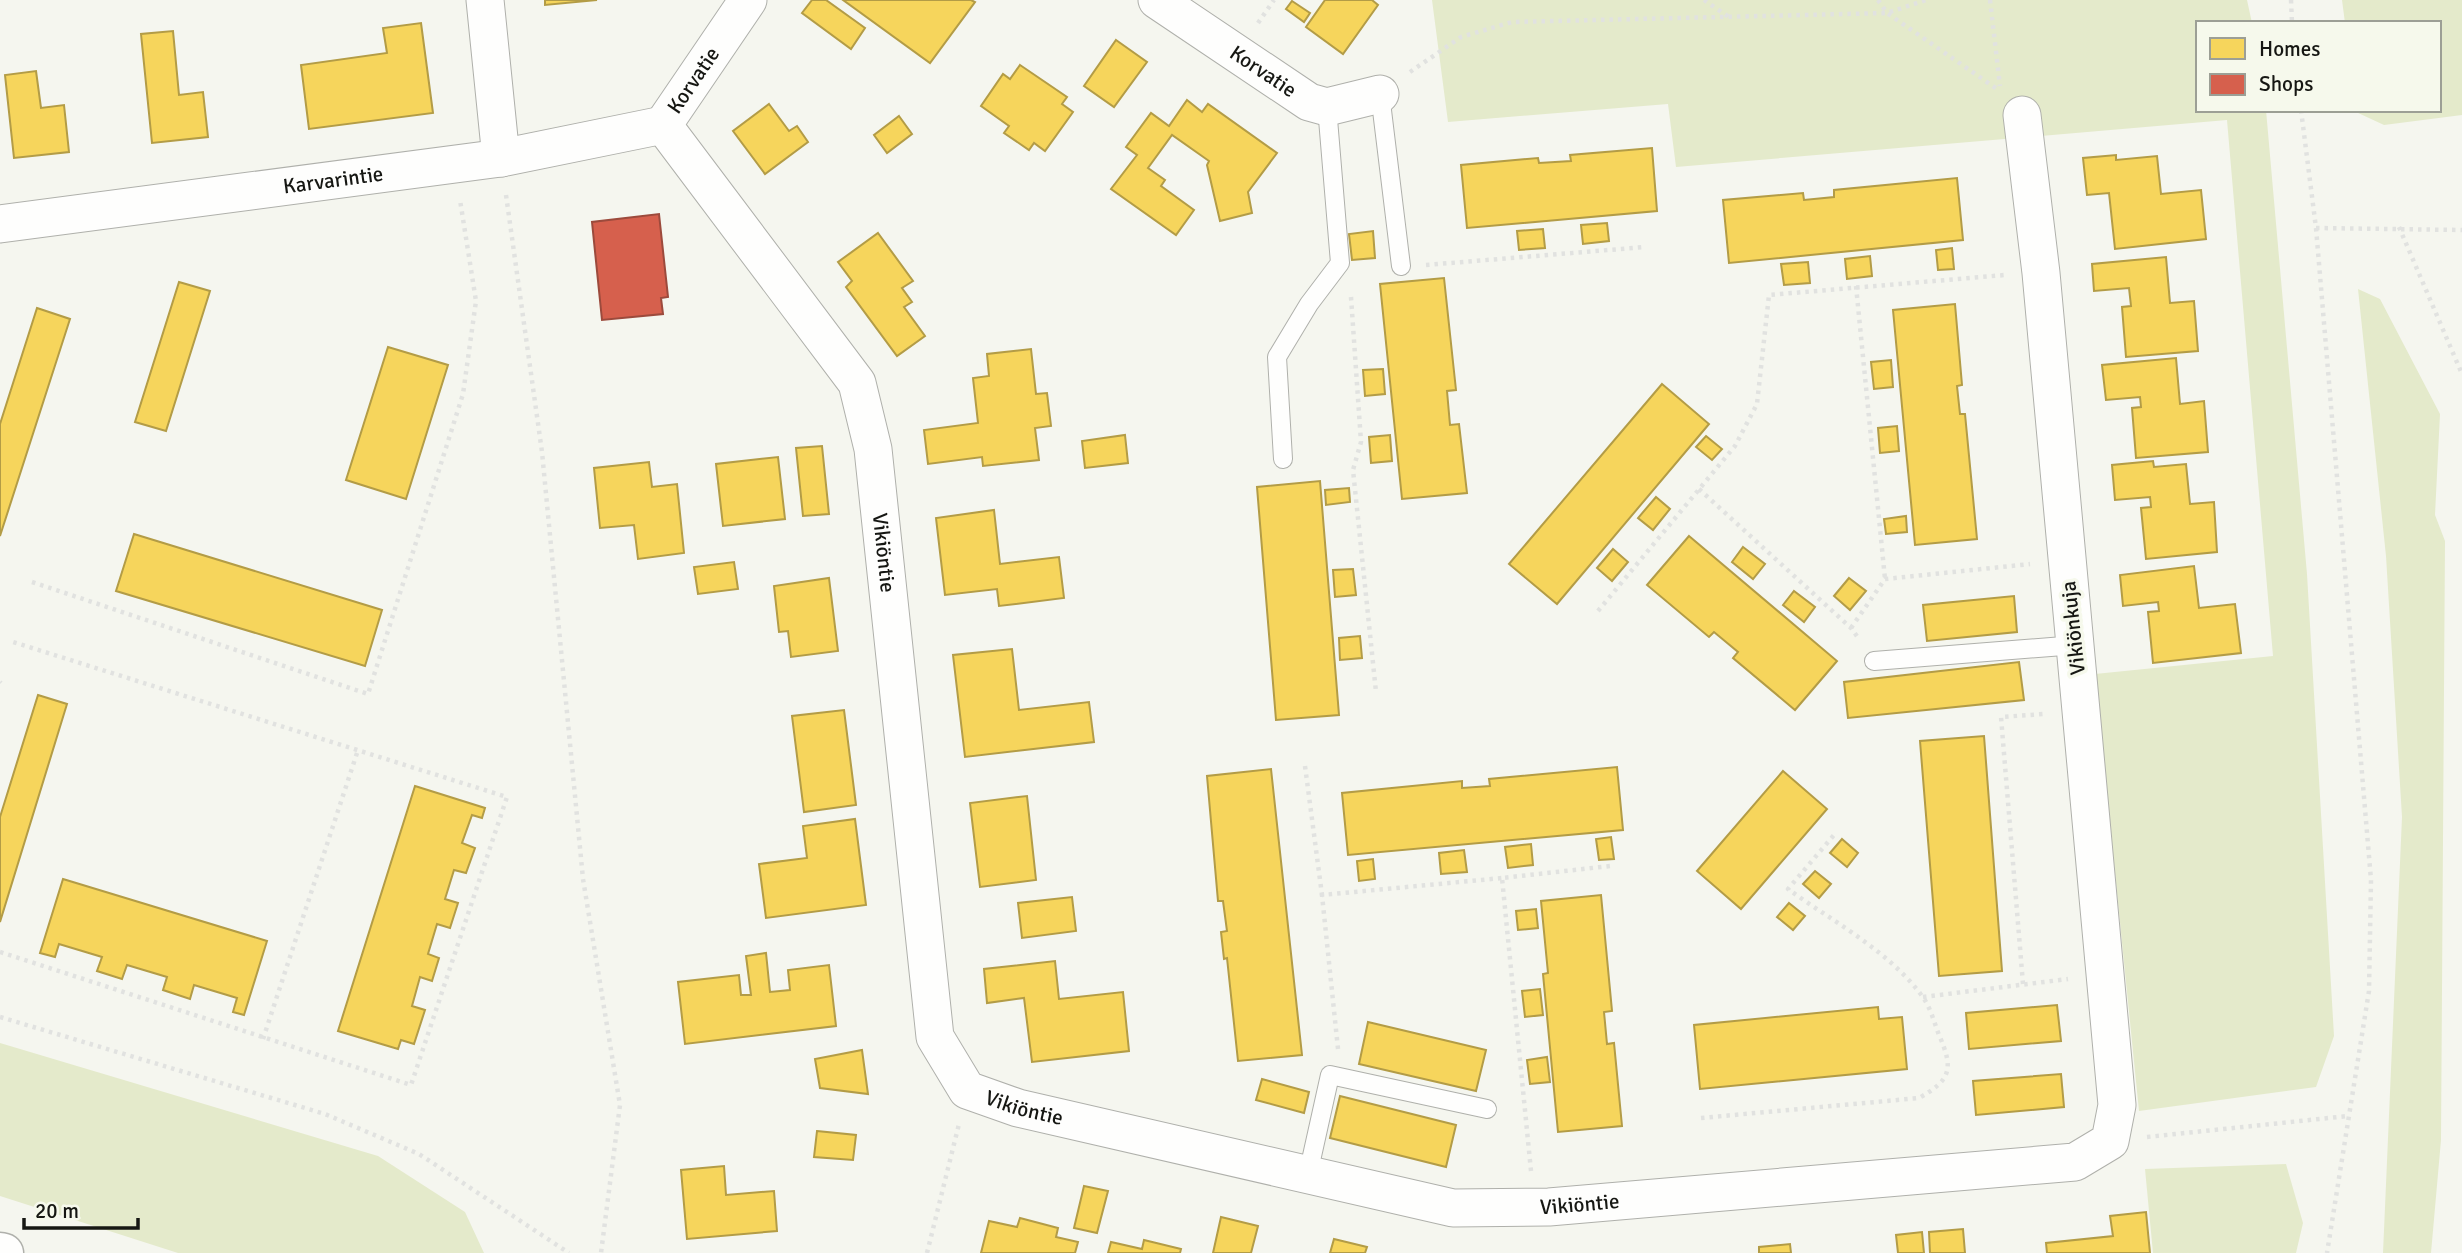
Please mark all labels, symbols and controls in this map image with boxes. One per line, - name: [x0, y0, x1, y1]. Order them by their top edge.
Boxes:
- legend: [2196, 21, 2441, 112]
- text: Homes: [2259, 36, 2321, 62]
- street label: Korvatie: [1225, 40, 1302, 103]
- street label: Korvatie: [661, 42, 725, 119]
- text: Shops: [2259, 71, 2313, 97]
- street label: Karvarintie: [281, 161, 385, 200]
- street label: Vikiöntie: [867, 512, 901, 594]
- street label: Vikiönkuja: [2055, 580, 2091, 676]
- street label: Vikiöntie: [982, 1084, 1066, 1131]
- scale bar: [24, 1186, 138, 1230]
- street label: Vikiöntie: [1540, 1188, 1621, 1220]
- text: 20 m: [35, 1198, 79, 1224]

